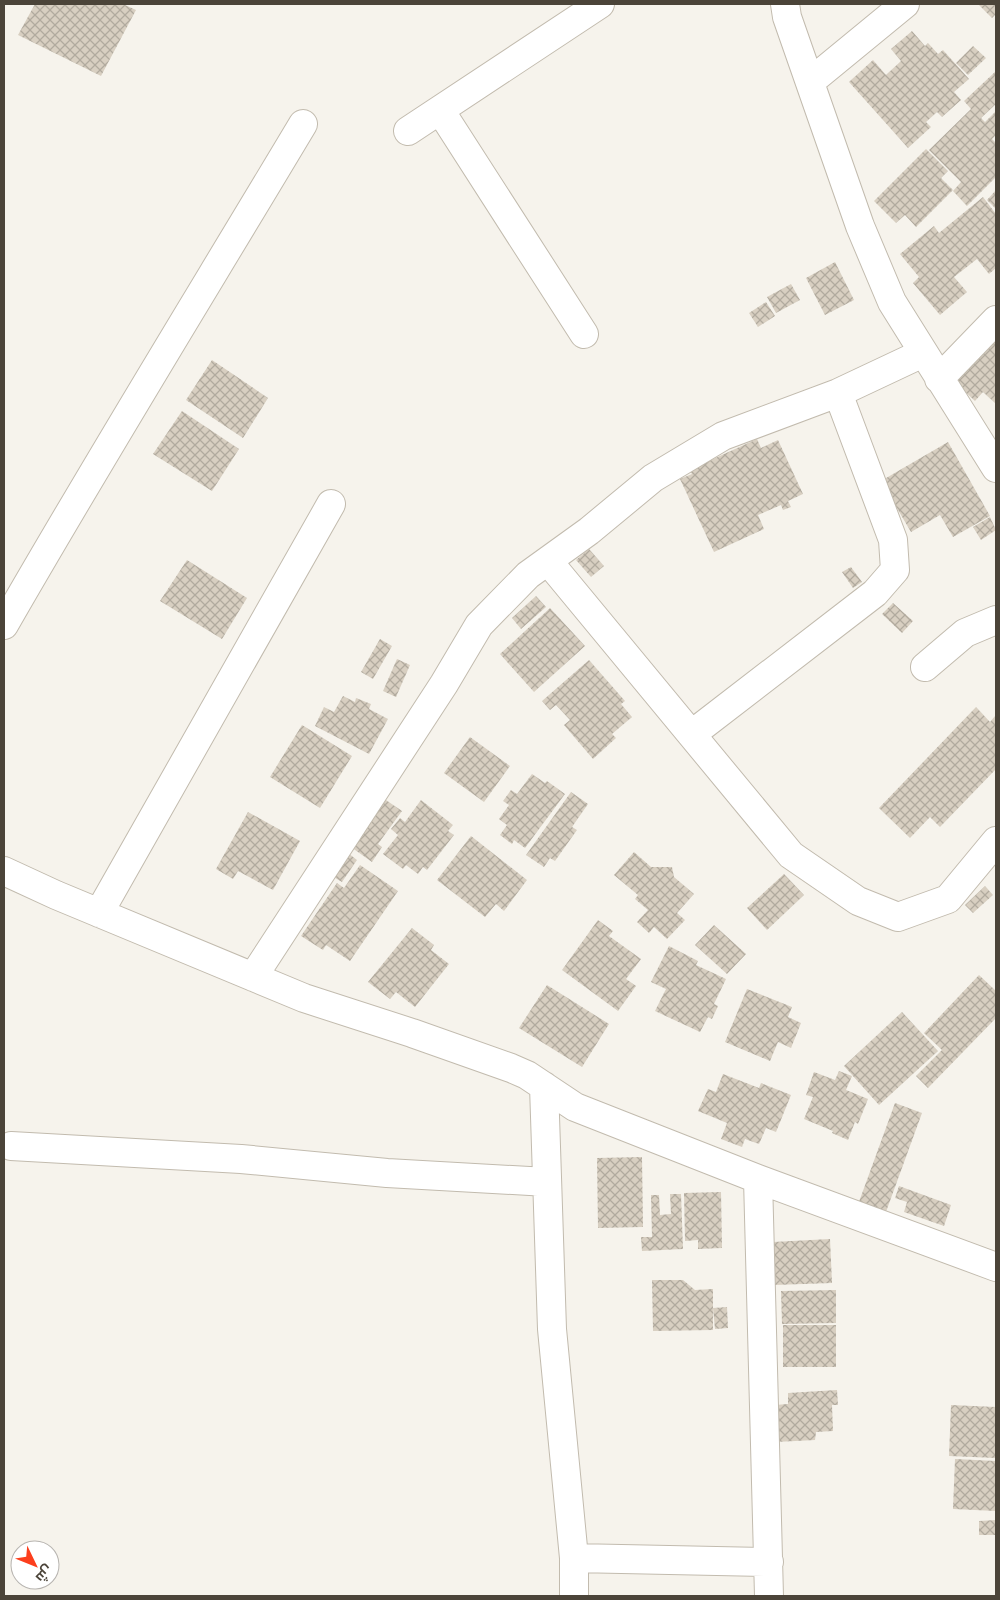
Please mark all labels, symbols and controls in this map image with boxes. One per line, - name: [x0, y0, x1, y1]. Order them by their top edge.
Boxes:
- north arrow: [10, 1540, 60, 1590]
- text: ش: [32, 1561, 56, 1586]

